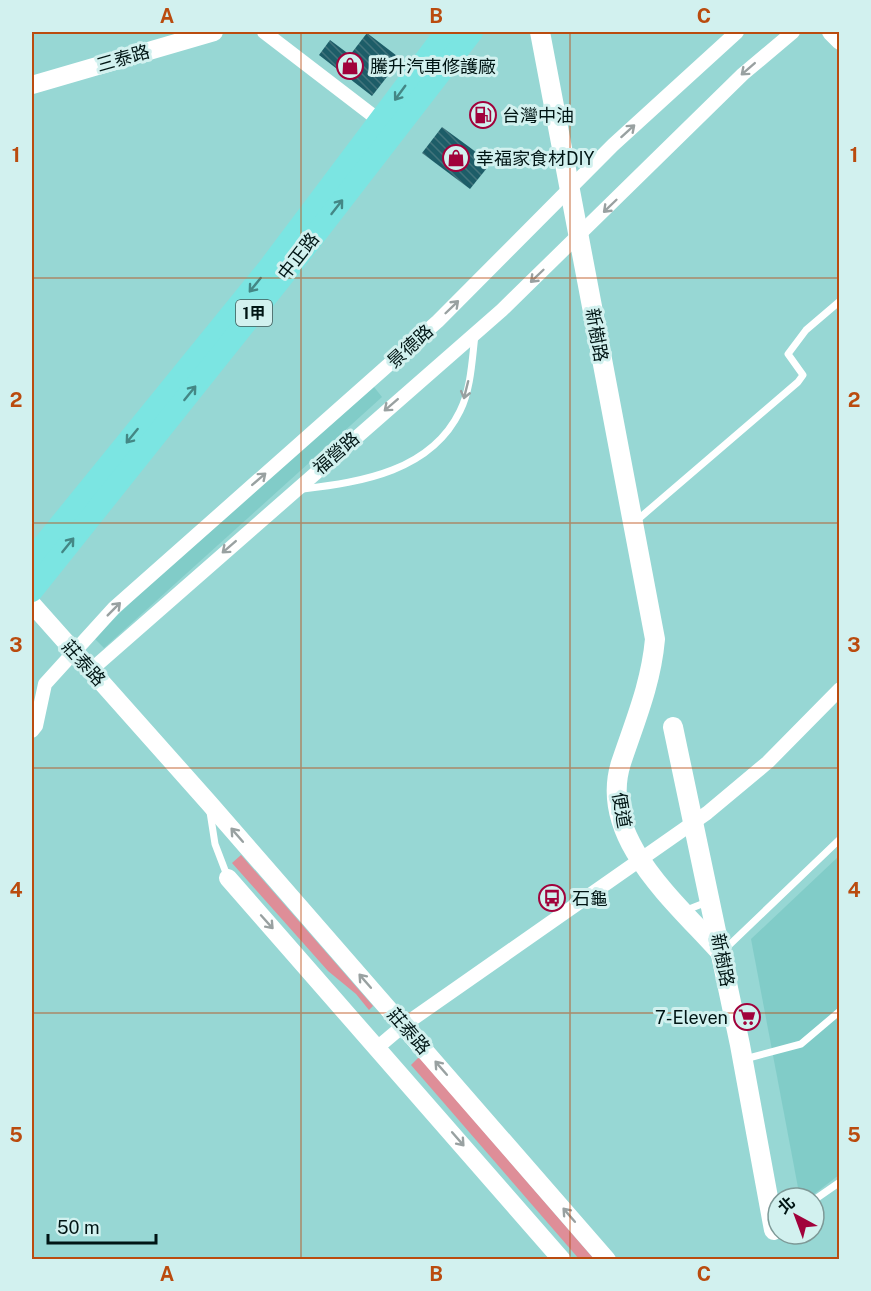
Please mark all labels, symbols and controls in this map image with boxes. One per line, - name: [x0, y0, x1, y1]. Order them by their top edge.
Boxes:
- text: A: [160, 4, 174, 28]
- text: B: [429, 4, 443, 28]
- text: C: [697, 4, 711, 28]
- street label: 三泰路: [94, 40, 152, 76]
- shop icon: 騰升汽車修護廠: [335, 51, 365, 81]
- place label: 騰升汽車修護廠: [370, 56, 496, 77]
- one-way arrow: [741, 62, 756, 76]
- one-way arrow: [394, 85, 407, 101]
- fuel station icon: 台灣中油: [468, 100, 498, 130]
- place label: 台灣中油: [502, 105, 574, 126]
- one-way arrow: [620, 124, 635, 138]
- text: 1: [12, 143, 20, 167]
- shop icon: 幸福家食材DIY: [441, 143, 471, 173]
- text: 1: [850, 143, 858, 167]
- place label: 幸福家食材DIY: [476, 148, 595, 169]
- one-way arrow: [330, 199, 343, 215]
- one-way arrow: [602, 199, 617, 213]
- street label: 中正路: [273, 228, 323, 284]
- one-way arrow: [530, 269, 545, 283]
- one-way arrow: [249, 276, 262, 292]
- road number: 1甲: [236, 300, 272, 326]
- one-way arrow: [444, 300, 459, 315]
- street label: 新樹路: [582, 307, 612, 363]
- street label: 景德路: [383, 320, 437, 372]
- one-way arrow: [460, 380, 472, 399]
- one-way arrow: [183, 385, 196, 401]
- text: 2: [10, 388, 22, 412]
- text: 2: [848, 388, 860, 412]
- one-way arrow: [384, 398, 399, 412]
- street label: 福營路: [309, 427, 363, 479]
- one-way arrow: [125, 428, 138, 444]
- one-way arrow: [251, 472, 266, 486]
- one-way arrow: [62, 537, 75, 553]
- one-way arrow: [221, 540, 236, 554]
- one-way arrow: [106, 602, 121, 616]
- text: 3: [9, 633, 23, 657]
- text: 3: [847, 633, 861, 657]
- street label: 莊泰路: [58, 636, 110, 690]
- street label: 便道: [609, 790, 635, 830]
- one-way arrow: [230, 828, 244, 843]
- text: 4: [9, 878, 23, 902]
- text: 4: [847, 878, 861, 902]
- bus stop icon: 石龜: [537, 883, 567, 913]
- place label: 石龜: [572, 888, 608, 909]
- one-way arrow: [260, 914, 274, 929]
- street label: 新樹路: [708, 931, 738, 989]
- one-way arrow: [358, 974, 372, 989]
- supermarket icon: 7-Eleven: [732, 1002, 762, 1032]
- street label: 莊泰路: [383, 1004, 435, 1058]
- place label: 7-Eleven: [655, 1007, 728, 1028]
- one-way arrow: [434, 1061, 448, 1076]
- text: 5: [9, 1123, 23, 1147]
- text: 5: [847, 1123, 861, 1147]
- one-way arrow: [451, 1131, 465, 1146]
- north arrow: [766, 1186, 826, 1246]
- text: 北: [774, 1193, 799, 1217]
- scale bar: [48, 1207, 156, 1245]
- one-way arrow: [562, 1208, 576, 1223]
- text: 50 m: [57, 1217, 100, 1238]
- text: A: [160, 1262, 174, 1286]
- text: B: [429, 1262, 443, 1286]
- text: C: [697, 1262, 711, 1286]

